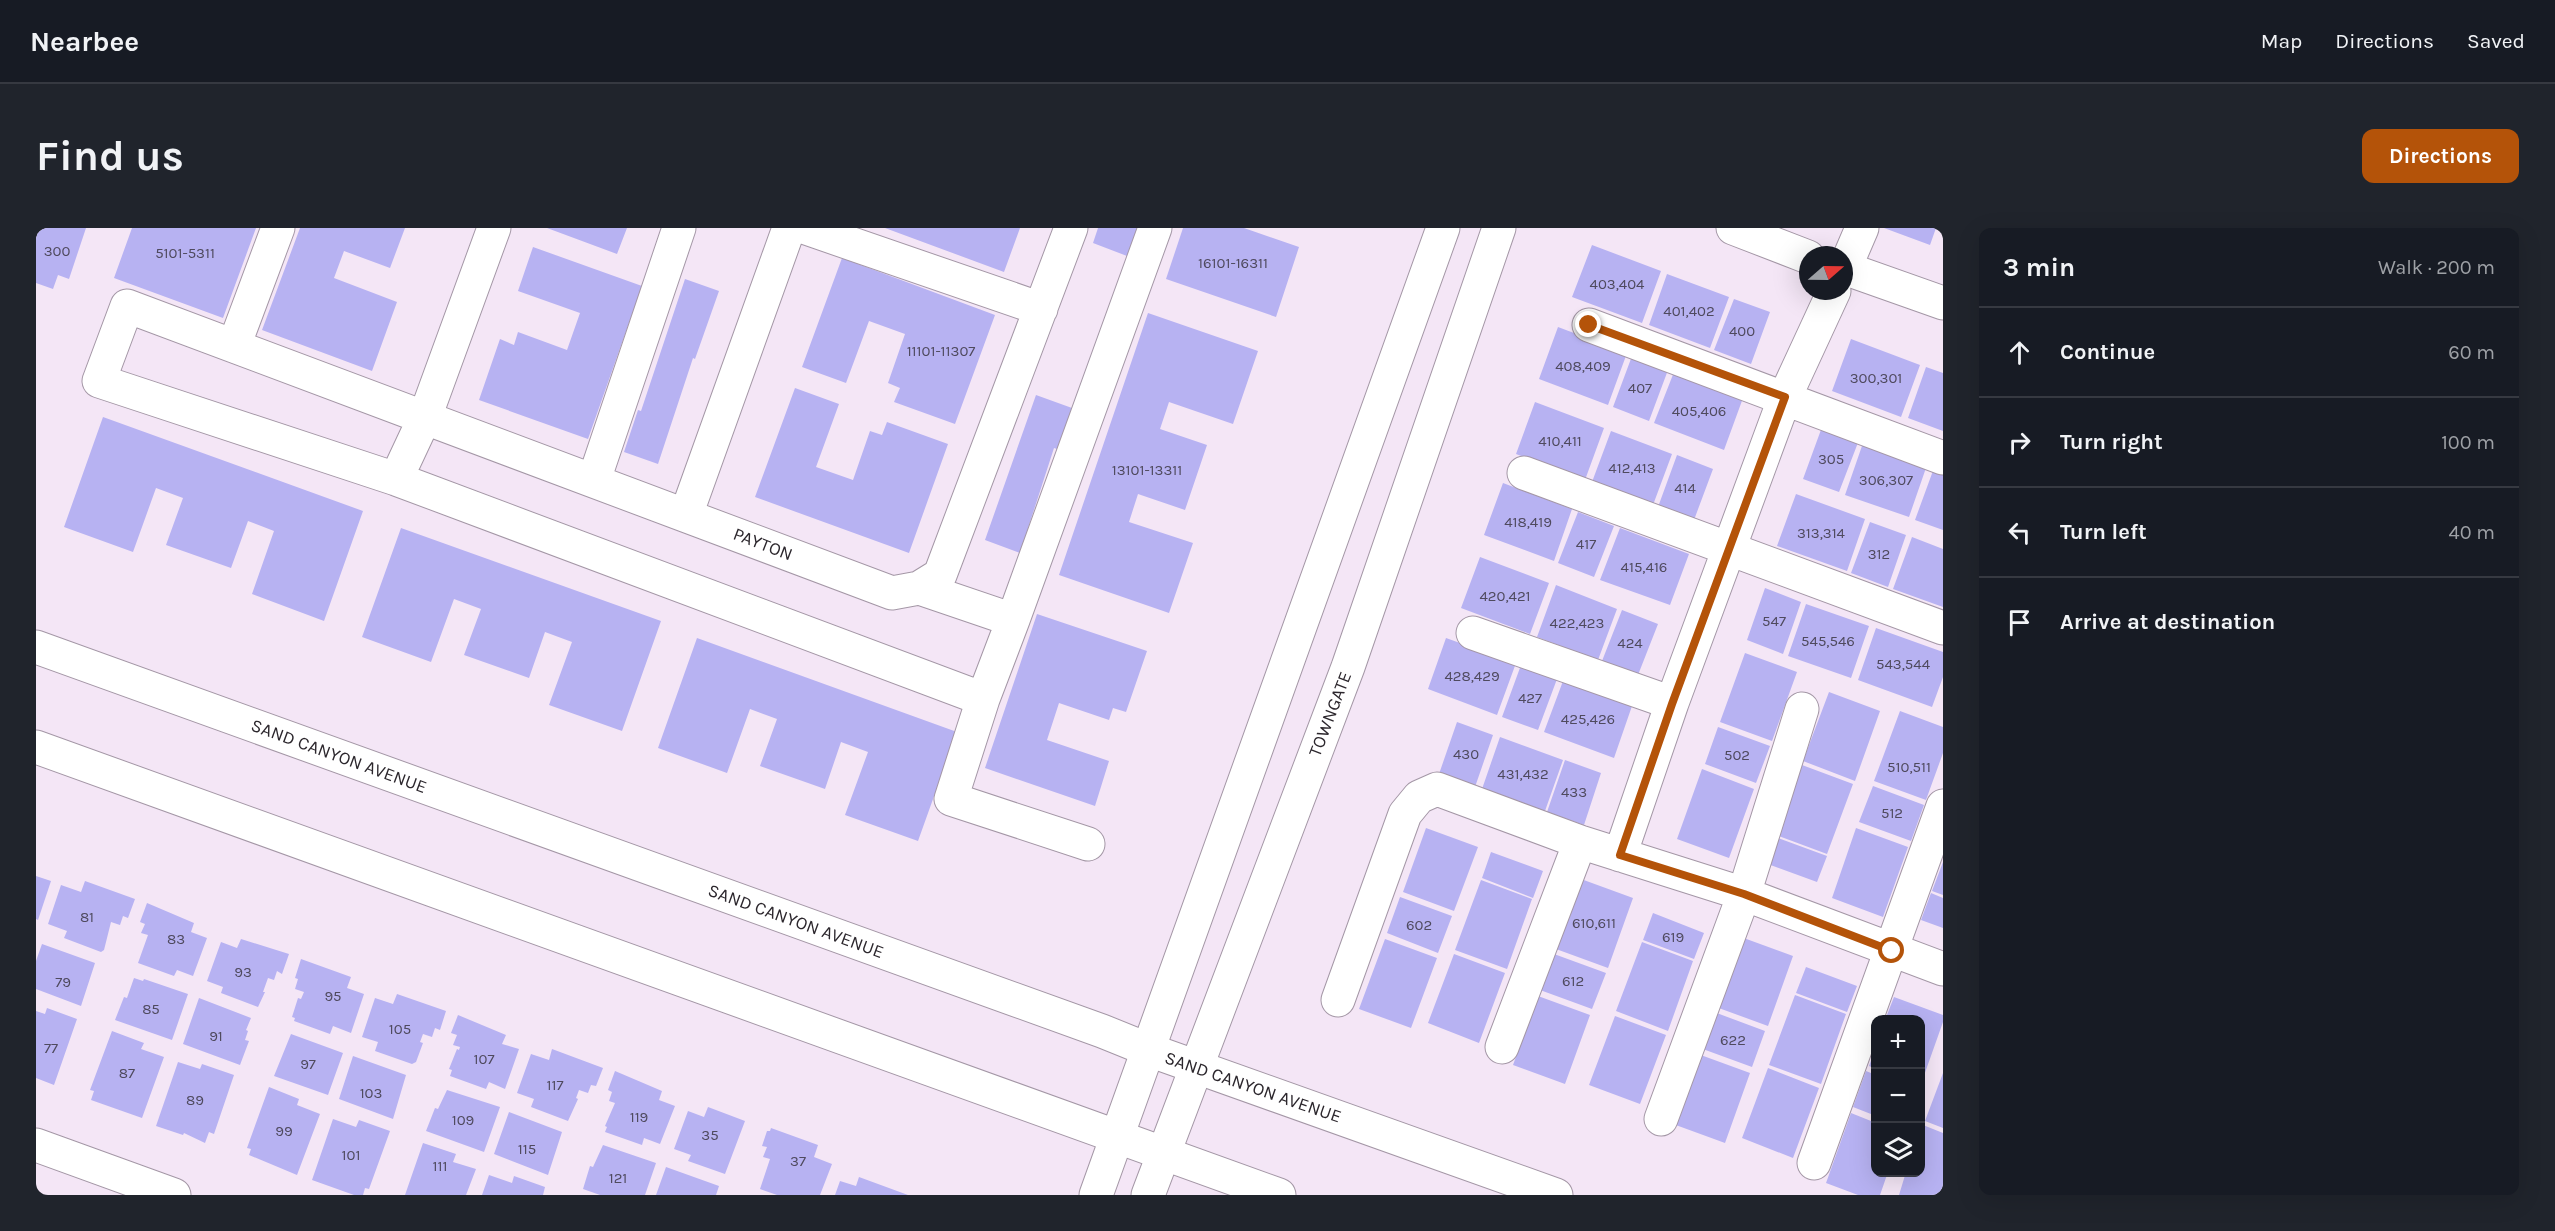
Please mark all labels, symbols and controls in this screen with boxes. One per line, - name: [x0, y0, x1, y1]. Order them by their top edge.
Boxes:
- text: Nearbee: [30, 25, 139, 58]
- text: Map: [2261, 29, 2302, 53]
- text: Directions: [2335, 29, 2434, 53]
- text: Saved: [2467, 29, 2525, 53]
- button: Directions: [2362, 129, 2519, 183]
- text: Find us: [36, 131, 184, 181]
- house number: 300: [44, 242, 70, 260]
- house number: 5101-5311: [155, 244, 215, 262]
- north arrow: [1799, 246, 1853, 300]
- text: 3 min: [2003, 252, 2075, 283]
- house number: 16101-16311: [1198, 254, 1268, 272]
- text: Walk · 200 m: [2378, 256, 2495, 279]
- house number: 403,404: [1590, 275, 1645, 293]
- house number: 401,402: [1663, 302, 1715, 320]
- route end: [1575, 311, 1601, 337]
- house number: 400: [1729, 322, 1755, 340]
- icon: ahead: [2003, 336, 2036, 369]
- text: Continue: [2060, 339, 2155, 365]
- text: 60 m: [2448, 341, 2495, 364]
- house number: 11101-11307: [907, 342, 975, 360]
- house number: 408,409: [1555, 357, 1611, 375]
- house number: 300,301: [1850, 369, 1902, 387]
- house number: 407: [1628, 379, 1652, 397]
- house number: 405,406: [1672, 402, 1726, 420]
- icon: right: [2003, 426, 2036, 459]
- text: Turn right: [2060, 429, 2163, 455]
- text: 100 m: [2441, 431, 2495, 454]
- house number: 410,411: [1538, 432, 1582, 450]
- house number: 305: [1818, 450, 1844, 468]
- house number: 412,413: [1608, 459, 1656, 477]
- house number: 13101-13311: [1112, 461, 1182, 479]
- house number: 306,307: [1859, 471, 1913, 489]
- house number: 414: [1674, 479, 1696, 497]
- house number: 418,419: [1504, 513, 1552, 531]
- icon: left: [2003, 516, 2036, 549]
- text: Turn left: [2060, 519, 2147, 545]
- text: 40 m: [2449, 521, 2495, 544]
- street label: PAYTON: [730, 523, 796, 565]
- house number: 313,314: [1797, 524, 1846, 542]
- house number: 417: [1576, 535, 1596, 553]
- house number: 312: [1868, 545, 1890, 563]
- house number: 415,416: [1621, 558, 1667, 576]
- house number: 420,421: [1479, 587, 1531, 605]
- icon: arrive: [2003, 606, 2036, 639]
- text: Arrive at destination: [2060, 609, 2275, 635]
- house number: 547: [1762, 612, 1786, 630]
- house number: 422,423: [1550, 614, 1604, 632]
- house number: 545,546: [1801, 632, 1855, 650]
- house number: 424: [1617, 634, 1643, 652]
- house number: 543,544: [1876, 655, 1931, 673]
- house number: 428,429: [1444, 667, 1500, 685]
- street label: TOWNGATE: [1304, 668, 1356, 760]
- house number: 427: [1518, 689, 1542, 707]
- house number: 425,426: [1561, 710, 1615, 728]
- street label: SAND CANYON AVENUE: [248, 714, 430, 798]
- house number: 430: [1453, 745, 1479, 763]
- house number: 502: [1724, 746, 1750, 764]
- house number: 510,511: [1887, 758, 1931, 776]
- house number: 431,432: [1497, 765, 1549, 783]
- house number: 433: [1561, 783, 1587, 801]
- house number: 512: [1881, 804, 1903, 822]
- street label: SAND CANYON AVENUE: [705, 879, 887, 963]
- house number: 81: [80, 908, 94, 926]
- house number: 610,611: [1572, 914, 1616, 932]
- house number: 602: [1406, 916, 1432, 934]
- house number: 619: [1662, 928, 1684, 946]
- house number: 83: [167, 930, 185, 948]
- route start: [1878, 937, 1904, 963]
- house number: 93: [234, 963, 252, 981]
- house number: 612: [1562, 972, 1584, 990]
- house number: 79: [55, 973, 71, 991]
- house number: 95: [324, 987, 342, 1005]
- house number: 85: [142, 1000, 160, 1018]
- map controls: [1871, 1015, 1925, 1177]
- button: +: [1871, 1015, 1925, 1069]
- house number: 105: [389, 1020, 411, 1038]
- house number: 91: [209, 1027, 223, 1045]
- house number: 622: [1720, 1031, 1746, 1049]
- house number: 77: [44, 1039, 58, 1057]
- street label: SAND CANYON AVENUE: [1162, 1046, 1344, 1128]
- house number: 107: [474, 1050, 494, 1068]
- house number: 97: [300, 1055, 316, 1073]
- house number: 87: [119, 1064, 135, 1082]
- button: −: [1871, 1069, 1925, 1123]
- house number: 117: [547, 1076, 563, 1094]
- house number: 103: [360, 1084, 382, 1102]
- house number: 89: [186, 1091, 204, 1109]
- house number: 119: [630, 1108, 648, 1126]
- house number: 109: [452, 1111, 474, 1129]
- house number: 99: [275, 1122, 293, 1140]
- button: layers: [1871, 1123, 1925, 1177]
- house number: 35: [701, 1126, 719, 1144]
- house number: 115: [518, 1140, 536, 1158]
- house number: 101: [342, 1146, 360, 1164]
- house number: 37: [790, 1152, 806, 1170]
- house number: 111: [433, 1157, 447, 1175]
- house number: 121: [609, 1169, 627, 1187]

